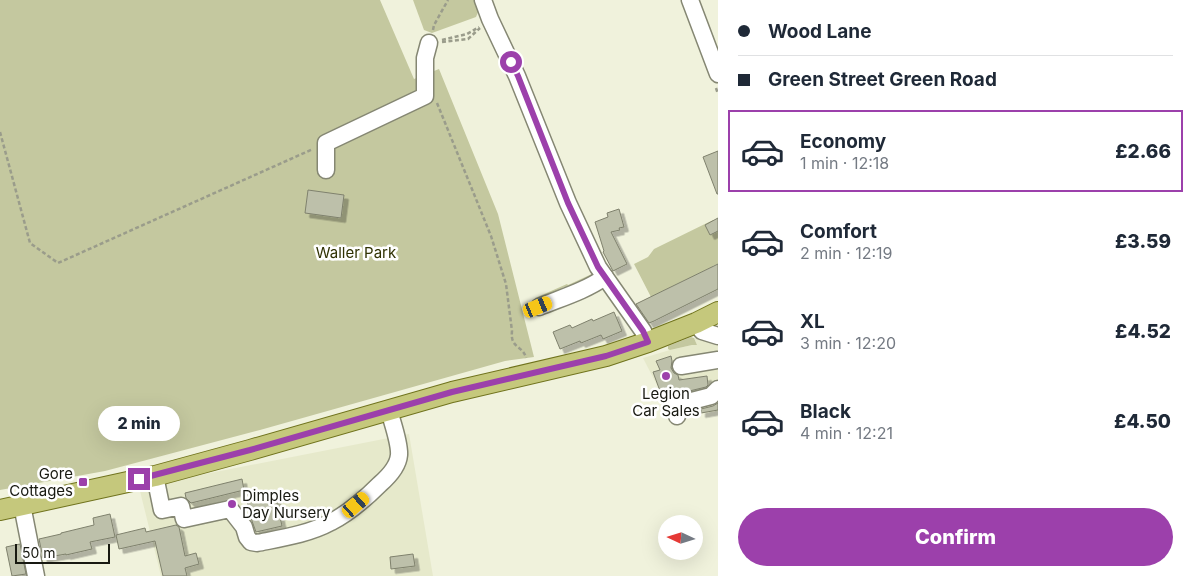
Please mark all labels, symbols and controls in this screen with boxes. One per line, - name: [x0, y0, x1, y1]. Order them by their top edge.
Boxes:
- text: Wood Lane: [768, 20, 871, 43]
- route start: [500, 51, 522, 73]
- text: Green Street Green Road: [768, 68, 997, 91]
- icon: car: [740, 129, 785, 174]
- text: Economy: [800, 130, 886, 153]
- text: £2.66: [1115, 140, 1171, 163]
- text: 1 min · 12:18: [800, 153, 889, 173]
- icon: car: [740, 219, 785, 264]
- text: Comfort: [800, 220, 877, 243]
- text: £3.59: [1115, 230, 1171, 253]
- park label: Waller Park: [316, 243, 397, 262]
- text: 2 min · 12:19: [800, 243, 893, 263]
- car: [521, 294, 554, 320]
- icon: car: [740, 309, 785, 354]
- text: XL: [800, 310, 825, 333]
- text: £4.52: [1115, 320, 1171, 343]
- text: 3 min · 12:20: [800, 333, 896, 353]
- marker: Legion Car Sales: [660, 370, 672, 382]
- place label: Legion Car Sales: [632, 384, 700, 420]
- icon: car: [740, 399, 785, 444]
- text: Black: [800, 400, 851, 423]
- callout: 2 min: [98, 406, 180, 442]
- text: £4.50: [1114, 410, 1171, 433]
- text: 2 min: [117, 413, 161, 433]
- text: 4 min · 12:21: [800, 423, 893, 443]
- place label: Gore Cottages: [9, 464, 73, 500]
- route end: [128, 468, 150, 490]
- marker: Gore Cottages: [77, 476, 89, 488]
- place label: Dimples Day Nursery: [242, 486, 331, 522]
- car: [339, 489, 372, 521]
- marker: Dimples Day Nursery: [226, 498, 238, 510]
- button: Confirm: [738, 508, 1173, 566]
- north arrow: [658, 515, 702, 560]
- map controls: [658, 515, 703, 560]
- scale bar: [15, 541, 110, 564]
- text: 50 m: [22, 544, 56, 561]

